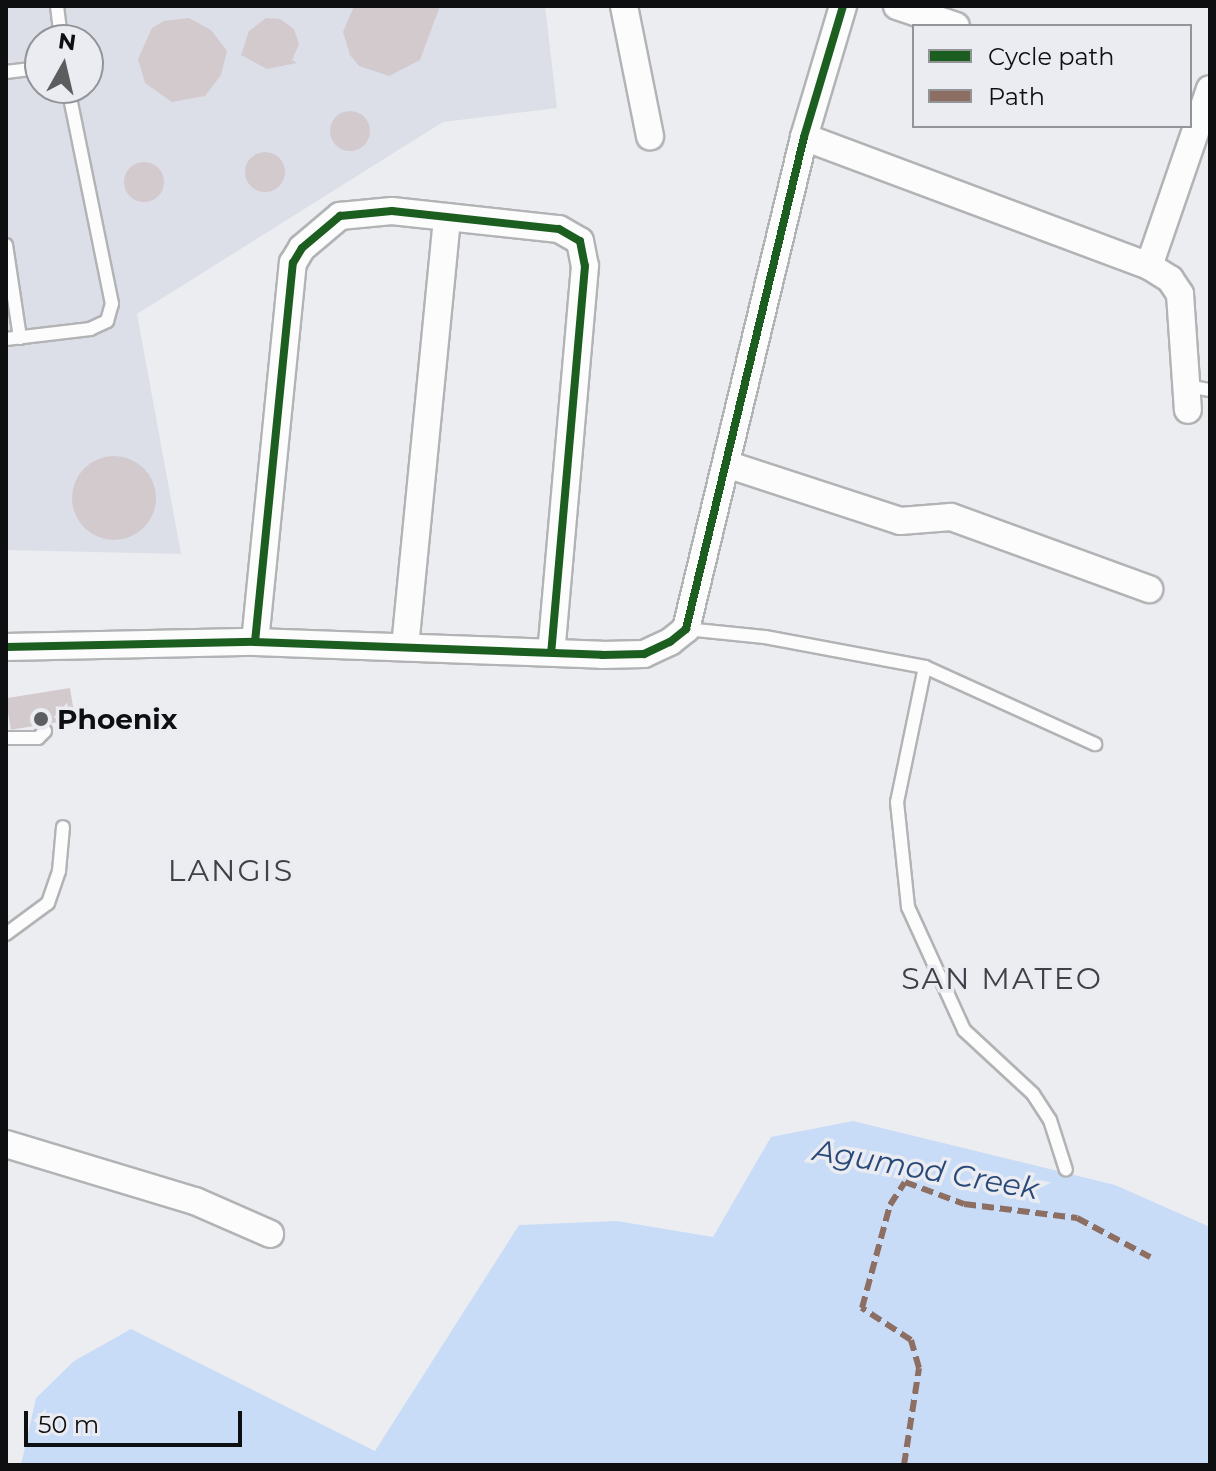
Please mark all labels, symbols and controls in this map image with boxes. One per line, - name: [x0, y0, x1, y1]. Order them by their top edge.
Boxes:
- north arrow: [24, 24, 104, 104]
- legend: [912, 24, 1192, 128]
- text: N: [56, 27, 78, 56]
- text: Cycle path: [988, 42, 1115, 71]
- text: Path: [988, 82, 1045, 111]
- place label: Phoenix: [57, 702, 177, 736]
- marker: Phoenix: [32, 710, 50, 728]
- district label: LANGIS: [168, 853, 294, 889]
- district label: SAN MATEO: [901, 961, 1103, 997]
- water label: Agumod Creek: [811, 1132, 1041, 1208]
- scale bar: [28, 1395, 246, 1445]
- text: 50 m: [38, 1410, 99, 1439]

